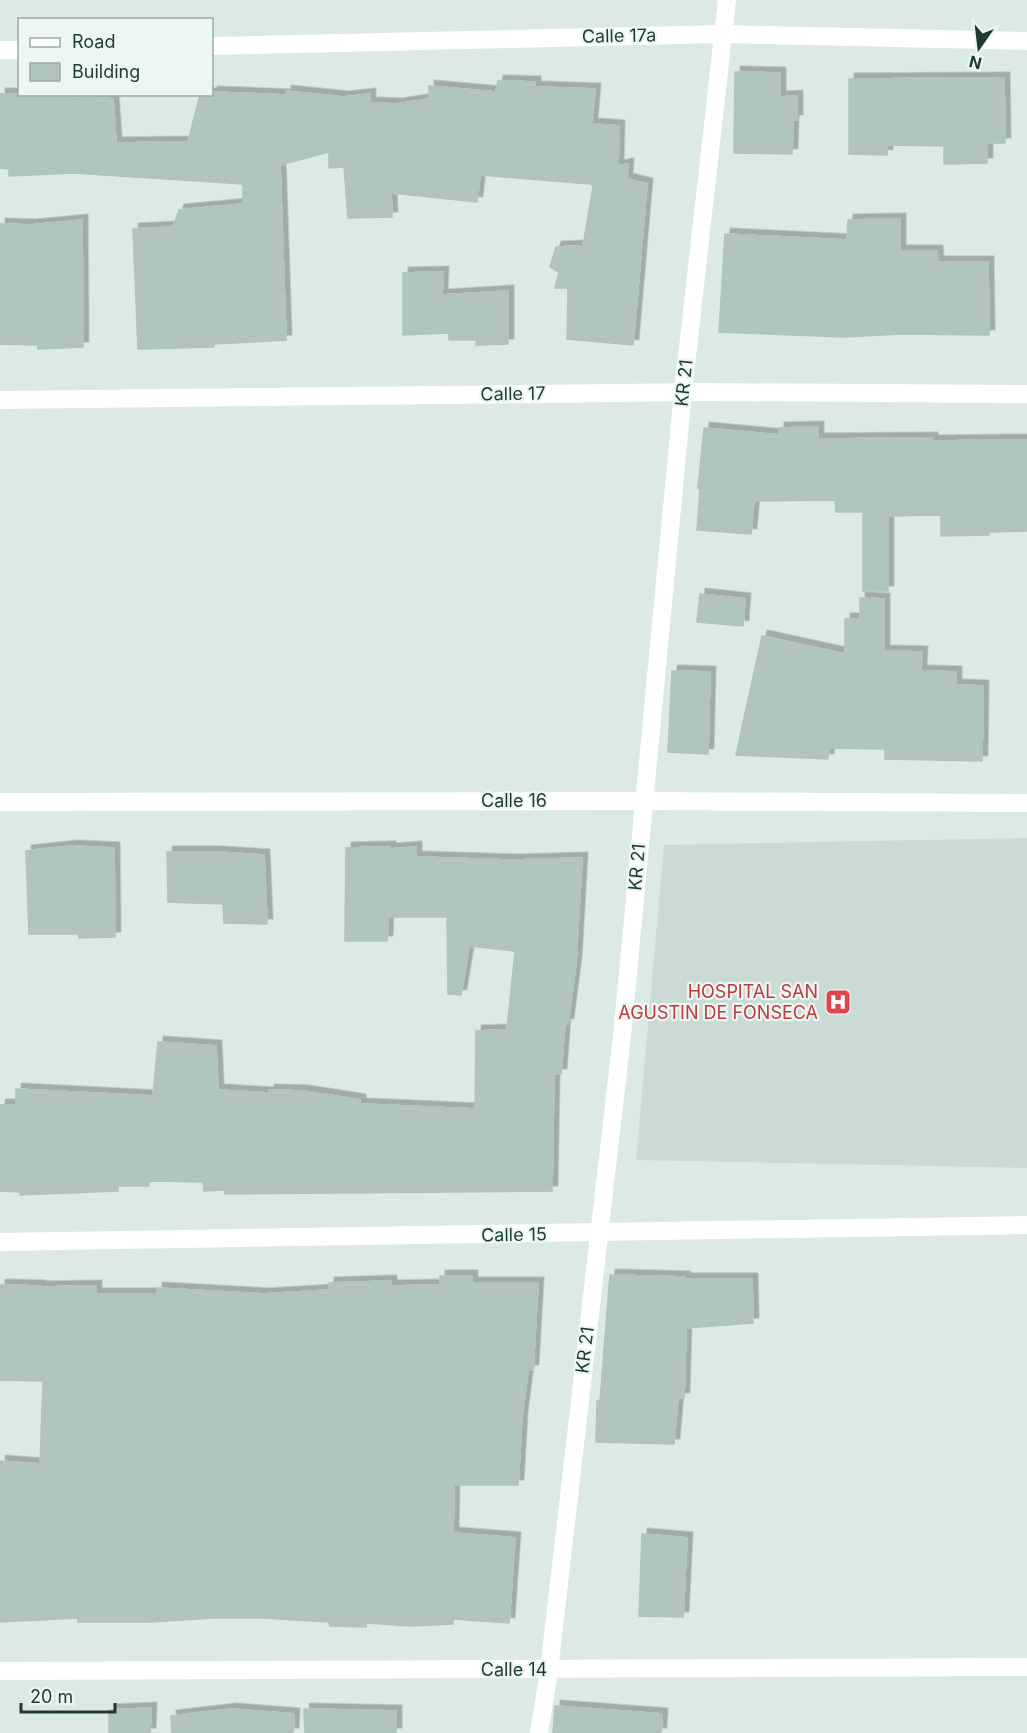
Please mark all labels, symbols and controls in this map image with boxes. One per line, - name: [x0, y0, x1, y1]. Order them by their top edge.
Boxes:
- legend: [18, 18, 213, 96]
- north arrow: [949, 18, 1009, 78]
- street label: Calle 17a: [582, 24, 656, 47]
- text: Road: [72, 31, 115, 52]
- text: N: [967, 51, 984, 74]
- text: Building: [72, 61, 140, 82]
- street label: KR 21: [671, 358, 696, 407]
- street label: Calle 17: [480, 382, 546, 405]
- street label: Calle 16: [481, 790, 547, 811]
- street label: KR 21: [624, 843, 649, 891]
- place label: HOSPITAL SAN AGUSTIN DE FONSECA: [618, 981, 818, 1023]
- hospital icon: HOSPITAL SAN AGUSTIN DE FONSECA: [823, 987, 853, 1017]
- street label: Calle 15: [481, 1223, 547, 1246]
- street label: KR 21: [571, 1325, 598, 1375]
- street label: Calle 14: [481, 1659, 547, 1680]
- scale bar: [21, 1676, 116, 1714]
- text: 20 m: [30, 1686, 73, 1707]

